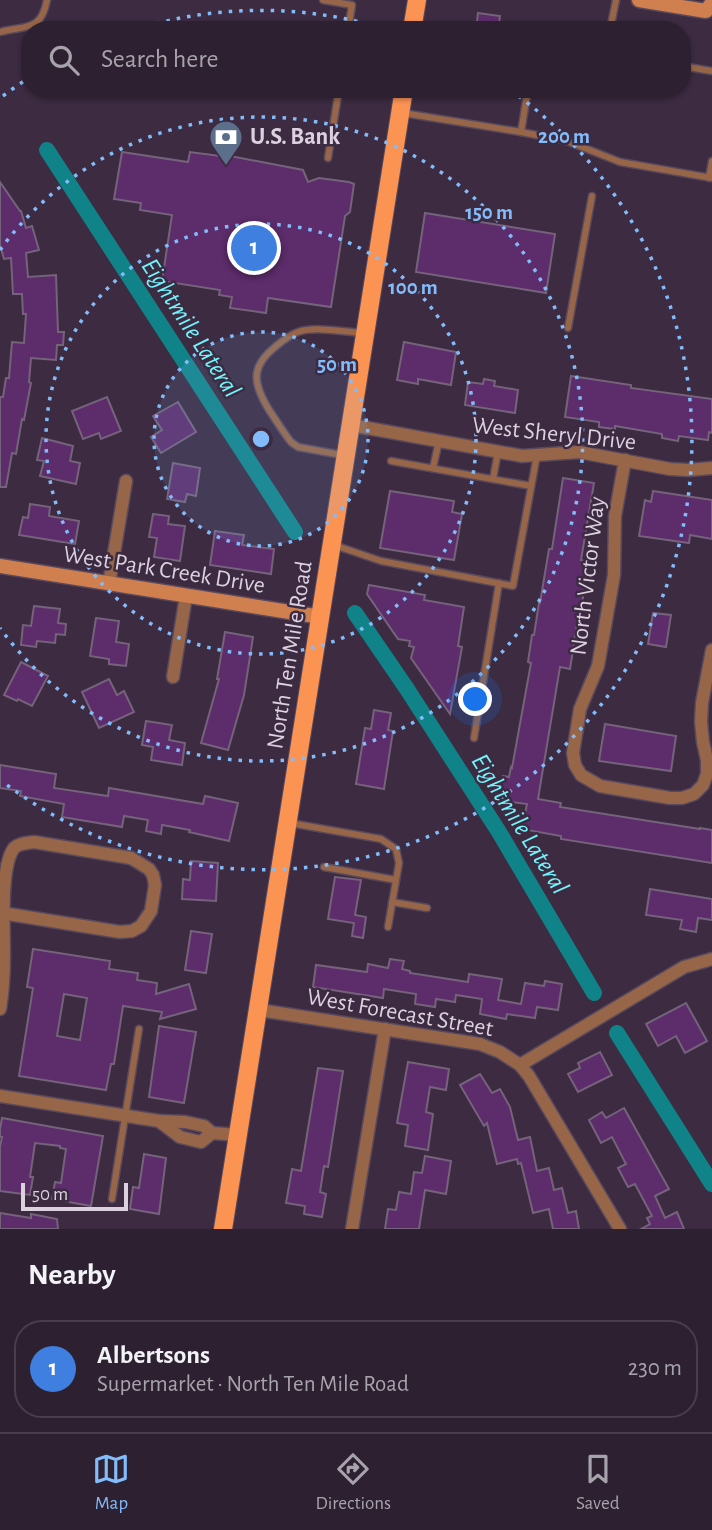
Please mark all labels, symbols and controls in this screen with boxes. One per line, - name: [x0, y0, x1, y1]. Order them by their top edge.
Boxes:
- search box: [21, 21, 691, 98]
- icon: search: [45, 41, 83, 79]
- text: Search here: [101, 46, 219, 72]
- bank icon: U.S. Bank: [207, 118, 245, 167]
- place label: U.S. Bank: [250, 125, 340, 149]
- text: 200 m: [538, 126, 590, 147]
- text: 150 m: [465, 202, 513, 223]
- pin: 1: [231, 222, 277, 274]
- water label: Eightmile Lateral: [136, 254, 246, 402]
- text: 100 m: [388, 277, 438, 298]
- text: 50 m: [317, 354, 357, 375]
- street label: West Sheryl Drive: [471, 413, 637, 455]
- centre of rings: [249, 427, 273, 451]
- street label: North Victor Way: [566, 495, 610, 657]
- street label: West Park Creek Drive: [61, 542, 267, 598]
- street label: North Ten Mile Road: [263, 559, 317, 751]
- your location: [458, 682, 492, 716]
- water label: Eightmile Lateral: [467, 749, 573, 899]
- street label: West Forecast Street: [305, 985, 495, 1041]
- scale bar: [21, 1180, 128, 1212]
- text: 50 m: [32, 1185, 68, 1204]
- text: Nearby: [28, 1260, 116, 1290]
- text: Albertsons: [97, 1342, 210, 1368]
- text: 1: [49, 1357, 57, 1380]
- text: 230 m: [628, 1357, 682, 1380]
- text: Supermarket · North Ten Mile Road: [97, 1373, 409, 1396]
- tab: Map: [92, 1450, 130, 1515]
- tab: Directions: [315, 1450, 391, 1515]
- tab: Saved: [576, 1450, 620, 1515]

